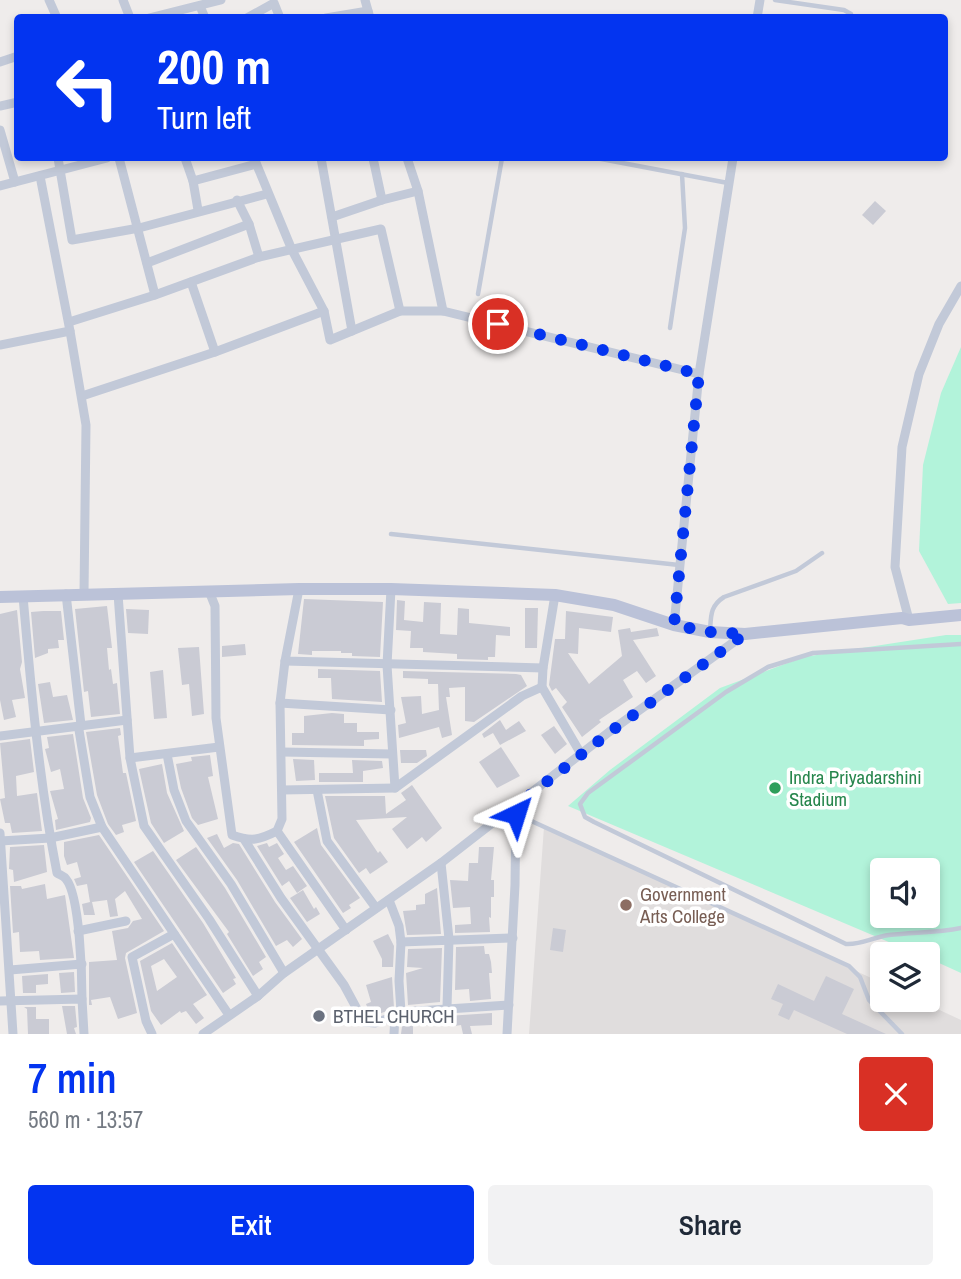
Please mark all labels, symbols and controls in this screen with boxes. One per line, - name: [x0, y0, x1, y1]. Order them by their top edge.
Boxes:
- text: 200 m: [157, 33, 271, 99]
- icon: left: [42, 42, 133, 133]
- text: Turn left: [157, 96, 251, 139]
- pin: [468, 294, 528, 354]
- icon: arrive: [479, 305, 517, 343]
- place label: Indra Priyadarshini Stadium: [789, 764, 922, 812]
- position arrow: [479, 777, 553, 851]
- marker: Indra Priyadarshini Stadium: [767, 780, 783, 796]
- map controls: [870, 858, 940, 1012]
- button: sound: [870, 858, 940, 928]
- place label: Government Arts College: [639, 881, 726, 929]
- marker: Government Arts College: [618, 897, 634, 913]
- button: layers: [870, 942, 940, 1012]
- place label: BTHEL CHURCH: [333, 1003, 454, 1029]
- marker: BTHEL CHURCH: [311, 1008, 327, 1024]
- text: 7 min: [28, 1050, 117, 1106]
- button: close: [859, 1057, 933, 1131]
- text: 560 m · 13:57: [28, 1104, 143, 1135]
- button: Exit: [28, 1185, 474, 1265]
- button: Share: [488, 1185, 933, 1265]

